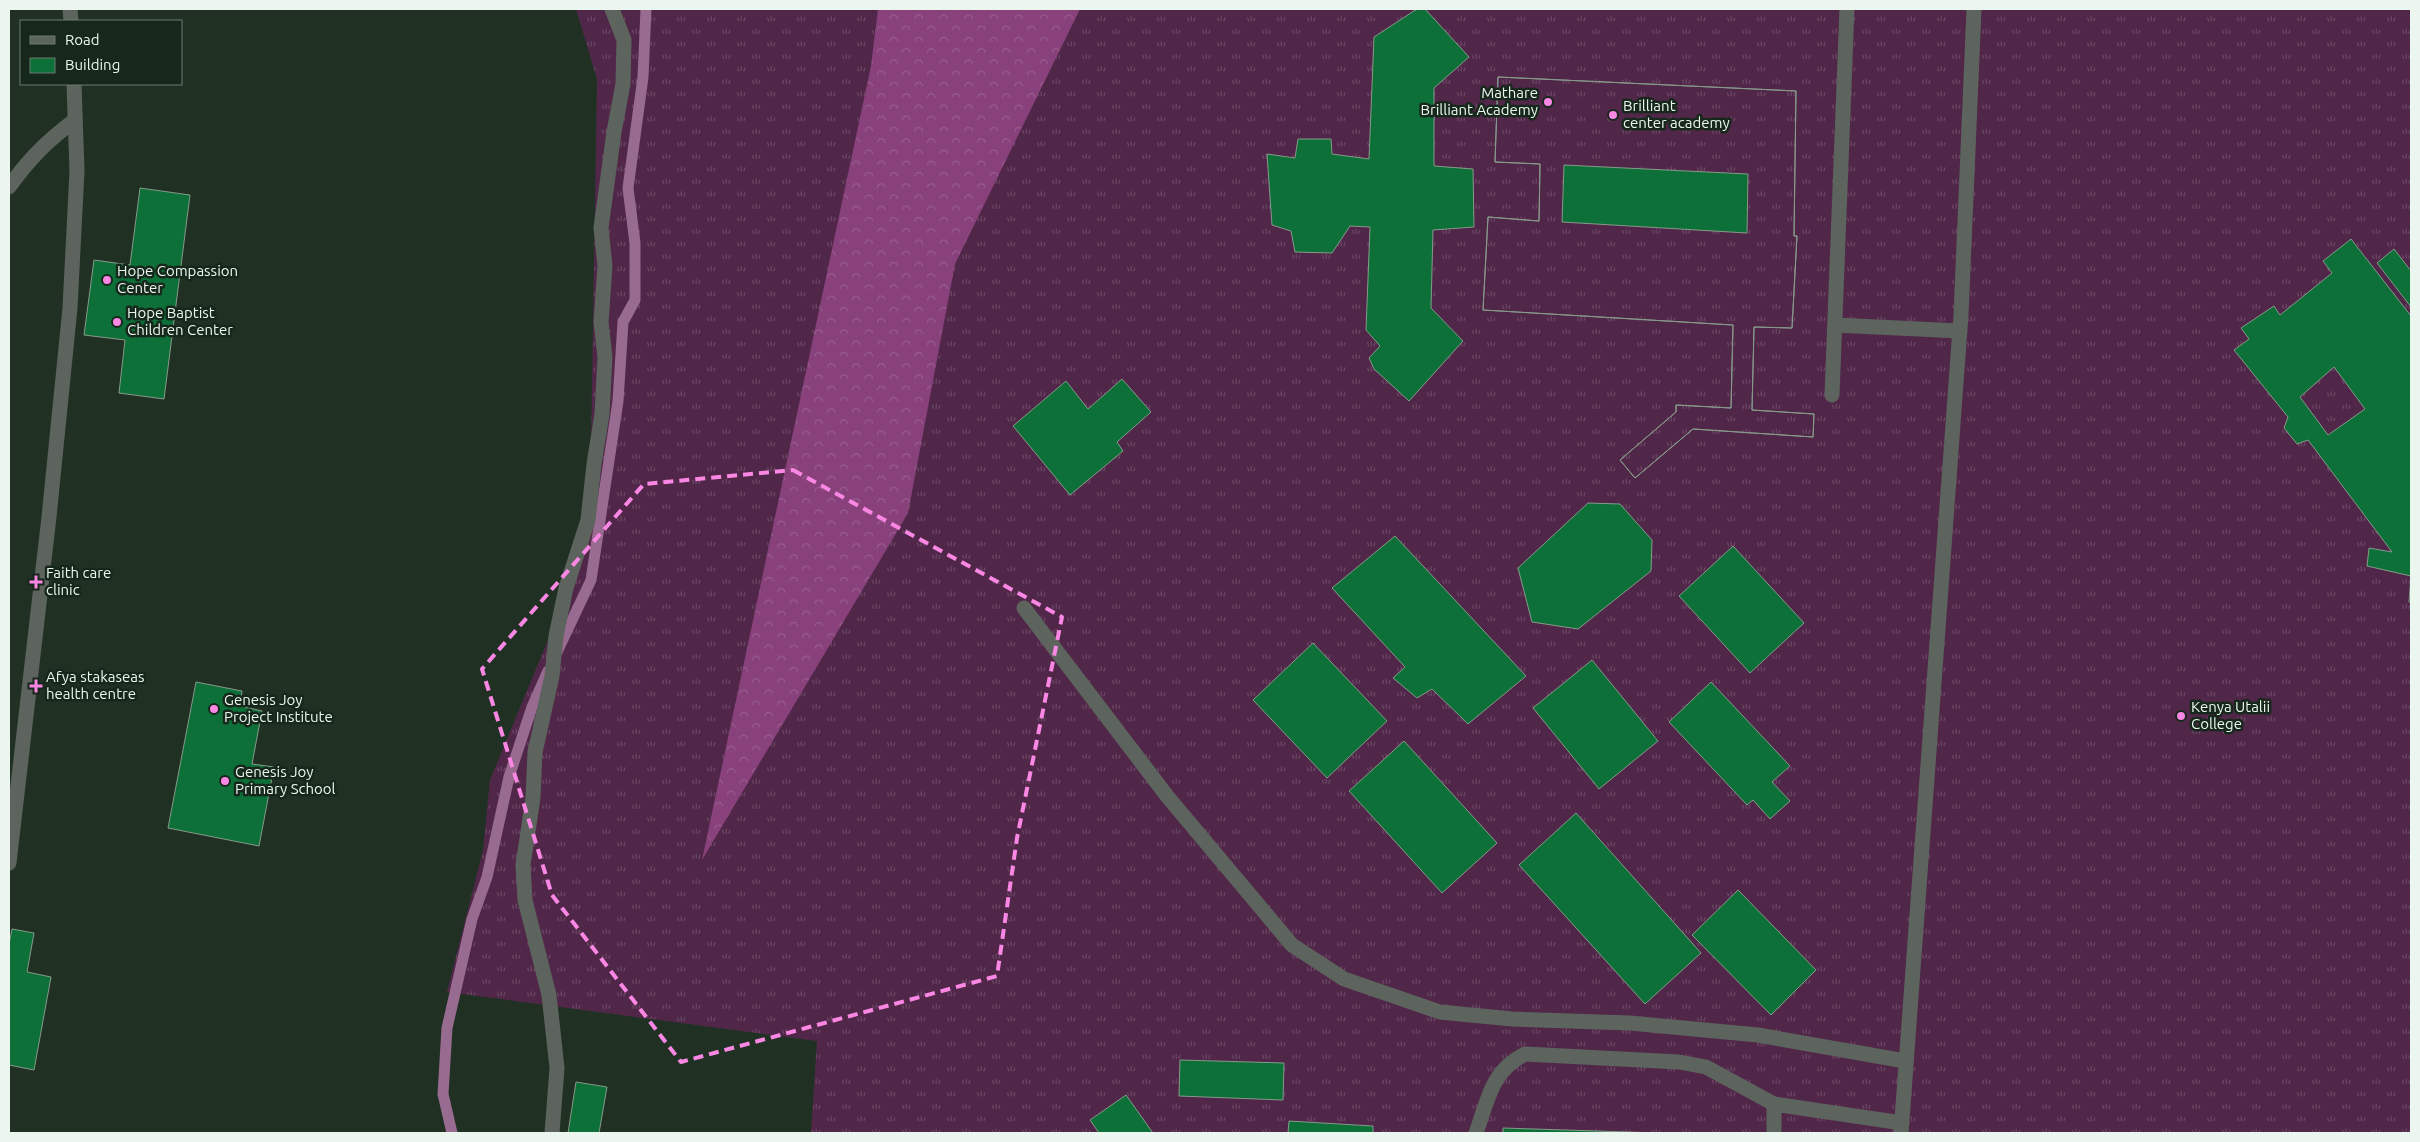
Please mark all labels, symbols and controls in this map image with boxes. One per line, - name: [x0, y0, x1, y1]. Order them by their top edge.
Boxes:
- legend: [20, 20, 182, 85]
- text: Road: [65, 31, 100, 48]
- text: Building: [65, 56, 120, 73]
- place label: Mathare Brilliant Academy: [1420, 84, 1538, 118]
- marker: Mathare Brilliant Academy: [1542, 96, 1554, 108]
- place label: Brilliant center academy: [1623, 97, 1730, 131]
- marker: Brilliant center academy: [1607, 109, 1619, 121]
- place label: Hope Compassion Center: [117, 262, 238, 296]
- marker: Hope Compassion Center: [101, 274, 113, 286]
- place label: Hope Baptist Children Center: [127, 304, 233, 338]
- marker: Hope Baptist Children Center: [111, 316, 123, 328]
- place label: Faith care clinic: [46, 564, 111, 598]
- marker: Faith care clinic: [30, 576, 42, 588]
- place label: Afya stakaseas health centre: [46, 668, 145, 702]
- marker: Afya stakaseas health centre: [30, 680, 42, 692]
- place label: Genesis Joy Project Institute: [224, 691, 333, 725]
- place label: Kenya Utalii College: [2191, 698, 2270, 732]
- marker: Genesis Joy Project Institute: [208, 703, 220, 715]
- marker: Kenya Utalii College: [2175, 710, 2187, 722]
- place label: Genesis Joy Primary School: [235, 763, 336, 797]
- marker: Genesis Joy Primary School: [219, 775, 231, 787]

